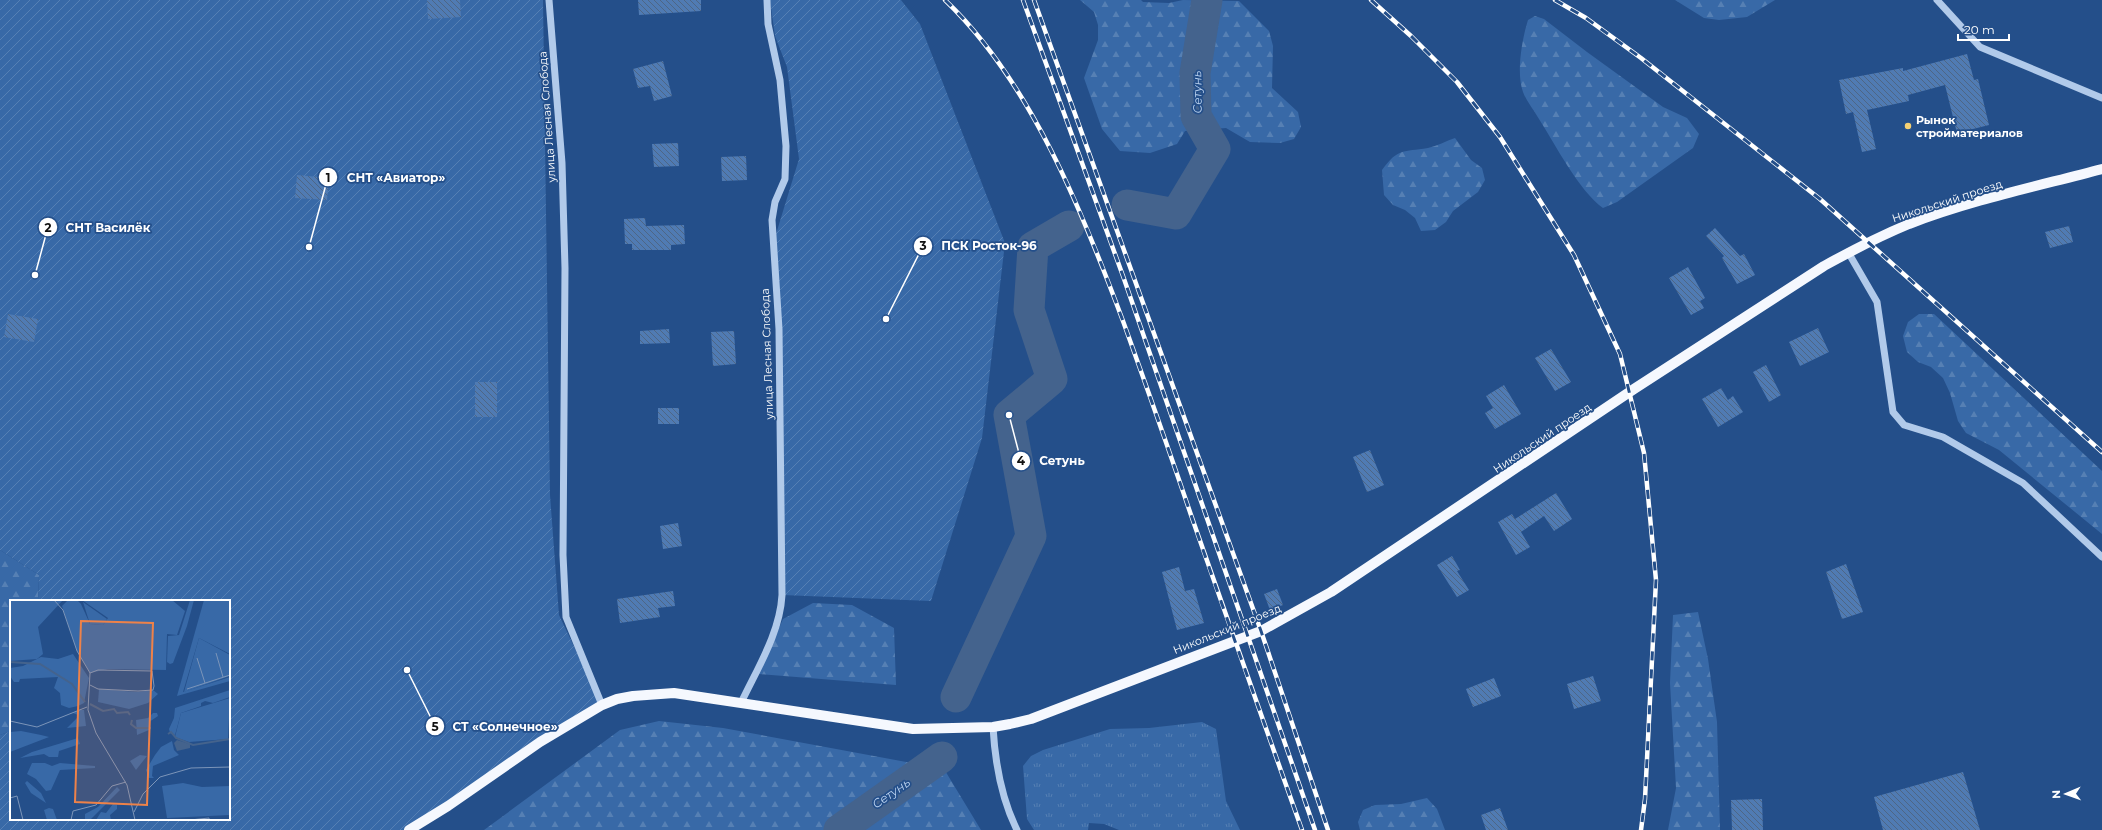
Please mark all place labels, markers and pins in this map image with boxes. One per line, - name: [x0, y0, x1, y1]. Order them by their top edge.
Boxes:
- place label: Рынок стройматериалов: [1916, 113, 2023, 140]
- marker: Рынок стройматериалов: [1903, 121, 1913, 131]
- callout: СНТ «Авиатор»: [318, 165, 453, 189]
- callout: СНТ Василёк: [38, 215, 158, 239]
- callout: ПСК Росток-96: [913, 234, 1045, 258]
- callout: Сетунь: [1011, 449, 1093, 473]
- callout: СТ «Солнечное»: [425, 714, 566, 738]

